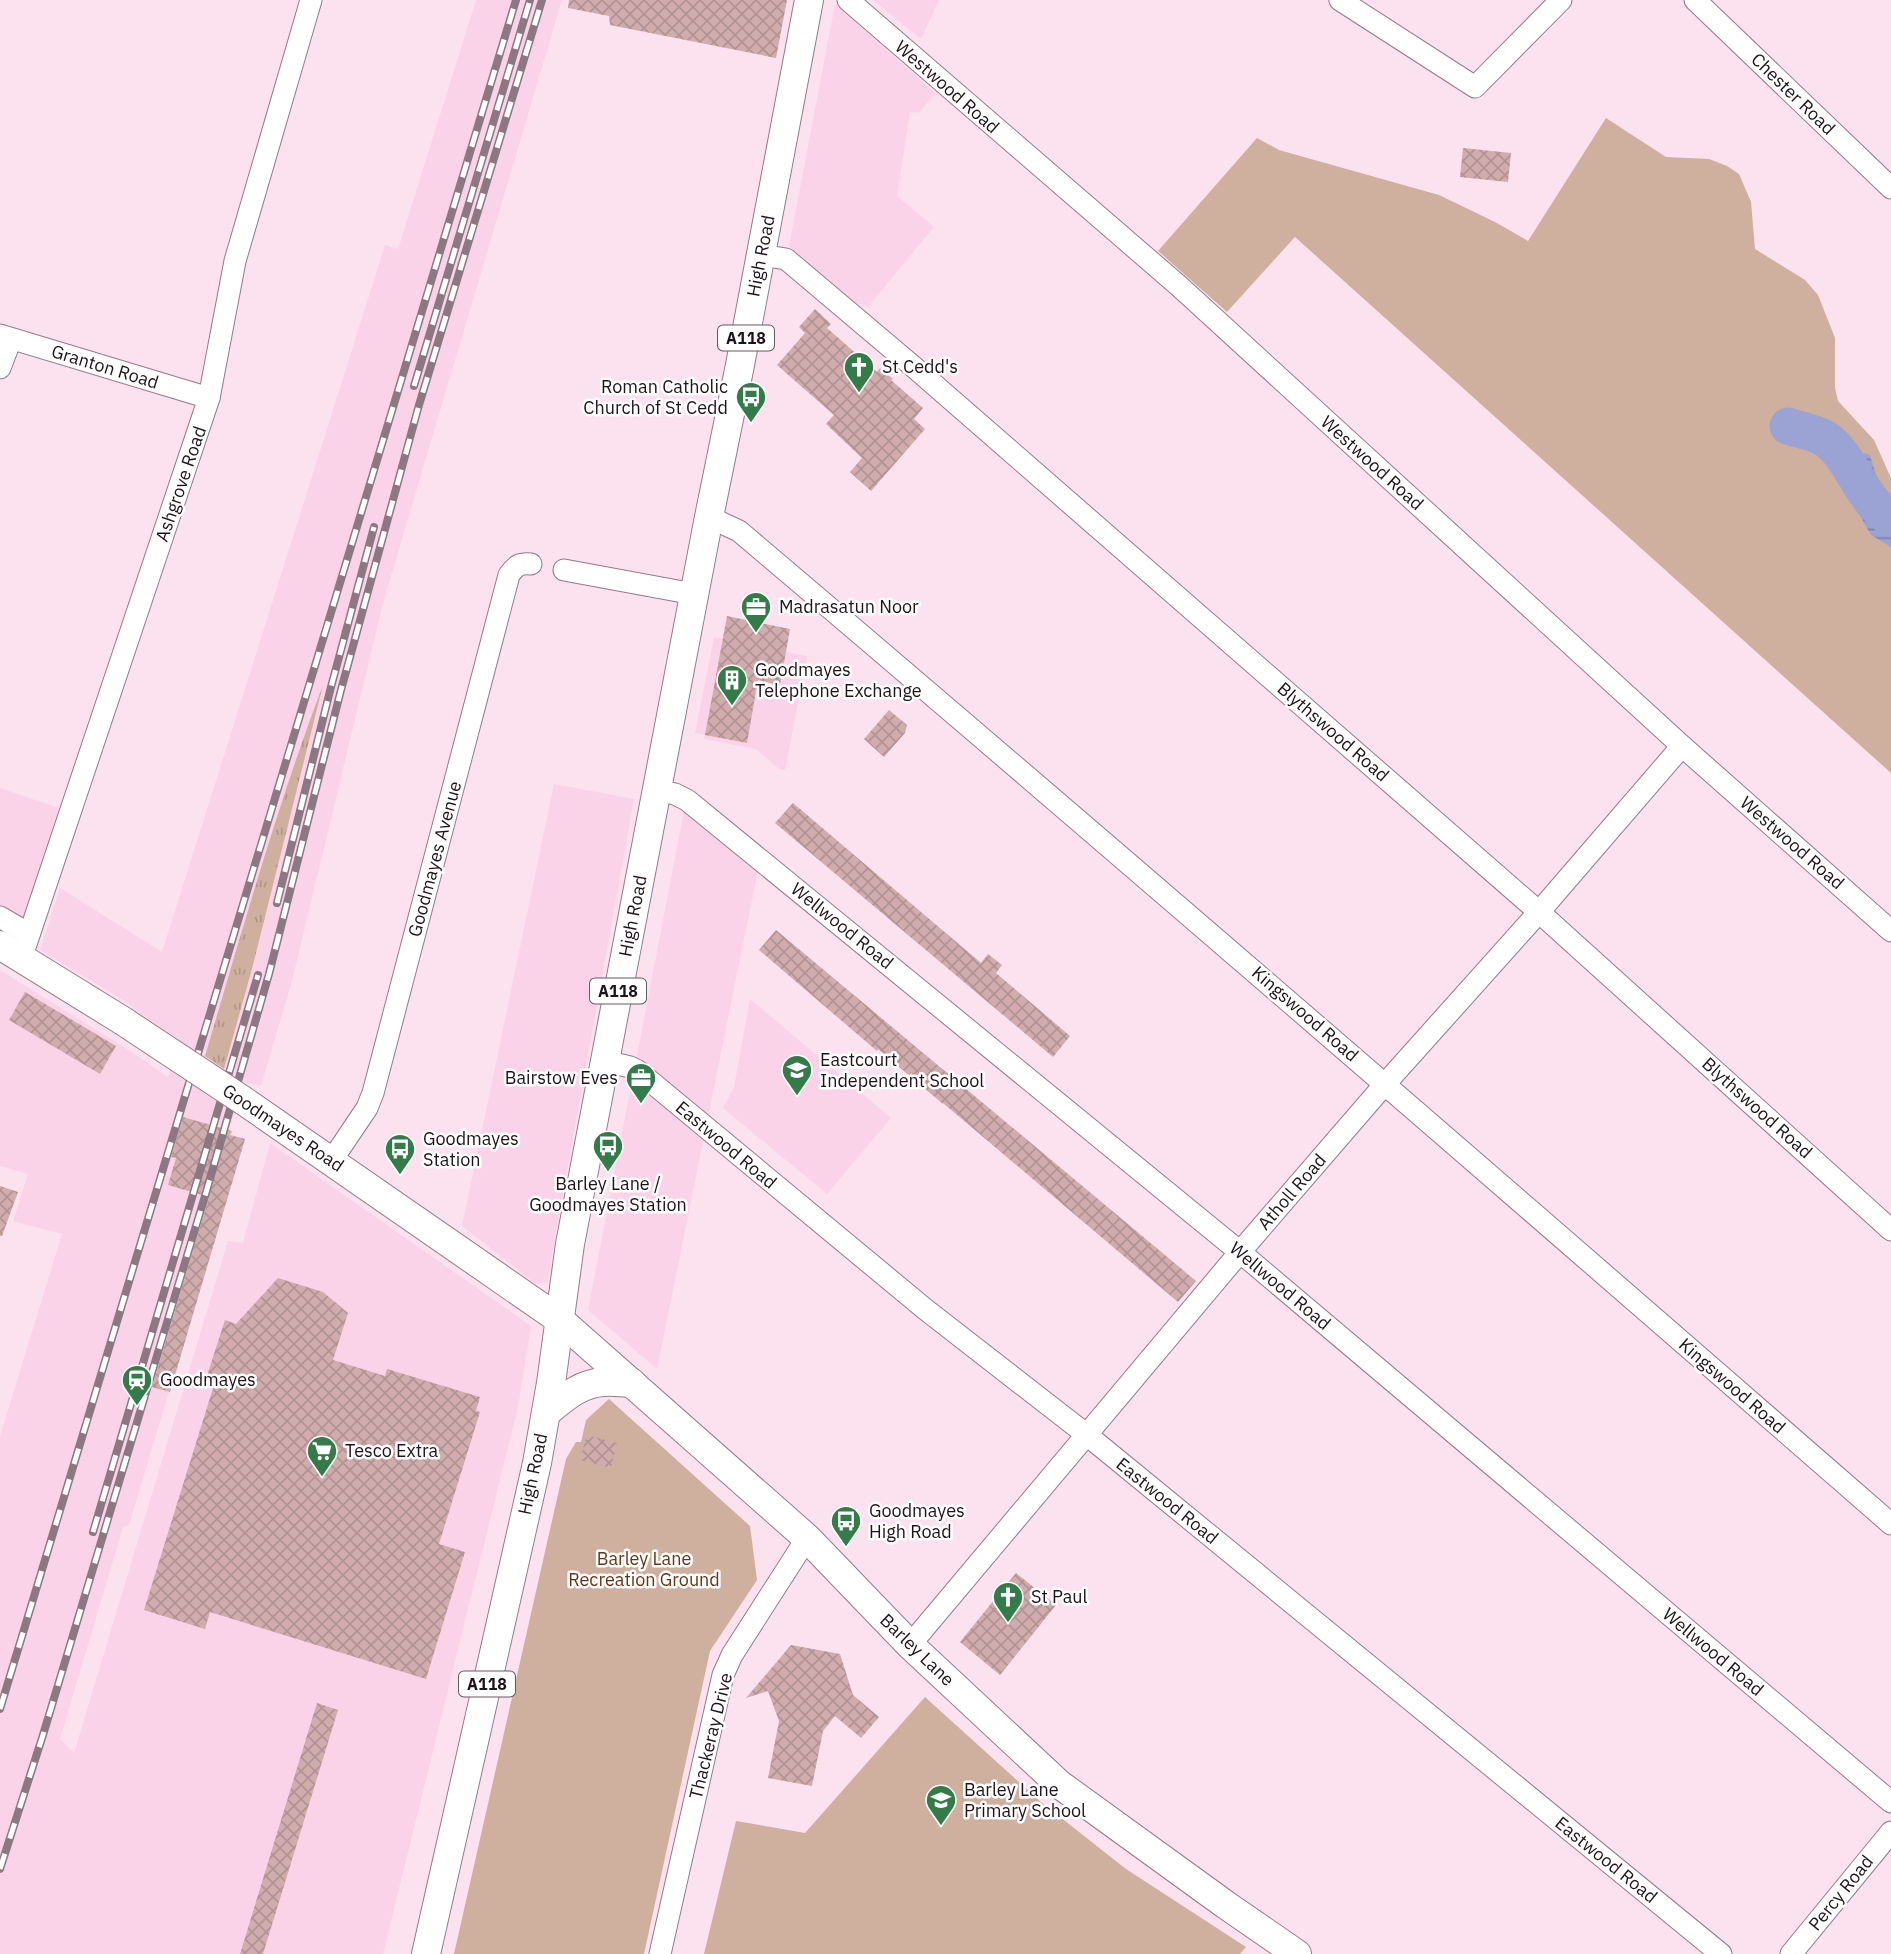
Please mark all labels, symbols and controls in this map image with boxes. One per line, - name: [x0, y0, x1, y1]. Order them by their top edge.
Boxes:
- street label: Westwood Road: [891, 35, 1004, 138]
- street label: Chester Road: [1746, 48, 1840, 140]
- street label: High Road: [741, 213, 780, 299]
- road number: A118: [718, 326, 774, 350]
- street label: Granton Road: [49, 339, 162, 394]
- church icon: St Cedd's: [842, 350, 876, 394]
- place label: St Cedd's: [882, 355, 958, 378]
- place label: Roman Catholic Church of St Cedd: [583, 375, 728, 419]
- bus stop icon: Roman Catholic Church of St Cedd: [734, 380, 768, 424]
- street label: Westwood Road: [1316, 410, 1429, 515]
- street label: Ashgrove Road: [150, 423, 211, 545]
- office icon: Madrasatun Noor: [739, 590, 773, 634]
- place label: Madrasatun Noor: [779, 595, 919, 618]
- place label: Goodmayes Telephone Exchange: [755, 658, 922, 702]
- building icon: Goodmayes Telephone Exchange: [715, 663, 749, 707]
- street label: Blythswood Road: [1273, 677, 1394, 786]
- street label: Goodmayes Avenue: [403, 778, 466, 939]
- street label: Westwood Road: [1736, 791, 1849, 894]
- street label: High Road: [613, 873, 652, 959]
- street label: Wellwood Road: [786, 877, 898, 974]
- street label: Kingswood Road: [1247, 961, 1364, 1066]
- road number: A118: [590, 979, 646, 1004]
- place label: Eastcourt Independent School: [820, 1048, 984, 1092]
- street label: Blythswood Road: [1697, 1052, 1817, 1163]
- school or university icon: Eastcourt Independent School: [780, 1053, 814, 1097]
- office icon: Bairstow Eves: [624, 1061, 658, 1105]
- place label: Bairstow Eves: [505, 1066, 618, 1089]
- street label: Goodmayes Road: [218, 1078, 348, 1177]
- street label: Eastwood Road: [671, 1096, 782, 1194]
- place label: Goodmayes Station: [423, 1127, 519, 1171]
- bus stop icon: Barley Lane / Goodmayes Station: [591, 1129, 625, 1173]
- bus stop icon: Goodmayes Station: [383, 1132, 417, 1176]
- street label: Atholl Road: [1252, 1149, 1331, 1234]
- place label: Barley Lane / Goodmayes Station: [529, 1172, 687, 1216]
- street label: Wellwood Road: [1225, 1237, 1336, 1335]
- street label: Kingswood Road: [1674, 1333, 1791, 1438]
- station icon: Goodmayes: [120, 1363, 154, 1407]
- place label: Goodmayes: [160, 1368, 256, 1391]
- street label: High Road: [513, 1431, 552, 1517]
- supermarket icon: Tesco Extra: [305, 1434, 339, 1478]
- place label: Tesco Extra: [345, 1439, 439, 1462]
- street label: Eastwood Road: [1111, 1452, 1223, 1549]
- place label: Goodmayes High Road: [869, 1499, 965, 1543]
- bus stop icon: Goodmayes High Road: [829, 1504, 863, 1548]
- park label: Barley Lane Recreation Ground: [568, 1547, 720, 1591]
- church icon: St Paul: [991, 1580, 1025, 1624]
- place label: St Paul: [1031, 1585, 1088, 1608]
- street label: Wellwood Road: [1658, 1603, 1769, 1701]
- street label: Barley Lane: [875, 1609, 959, 1691]
- street label: Thackeray Drive: [684, 1670, 737, 1801]
- road number: A118: [459, 1672, 515, 1696]
- place label: Barley Lane Primary School: [964, 1778, 1086, 1822]
- school or university icon: Barley Lane Primary School: [924, 1783, 958, 1827]
- street label: Eastwood Road: [1550, 1811, 1662, 1908]
- street label: Percy Road: [1803, 1850, 1878, 1935]

